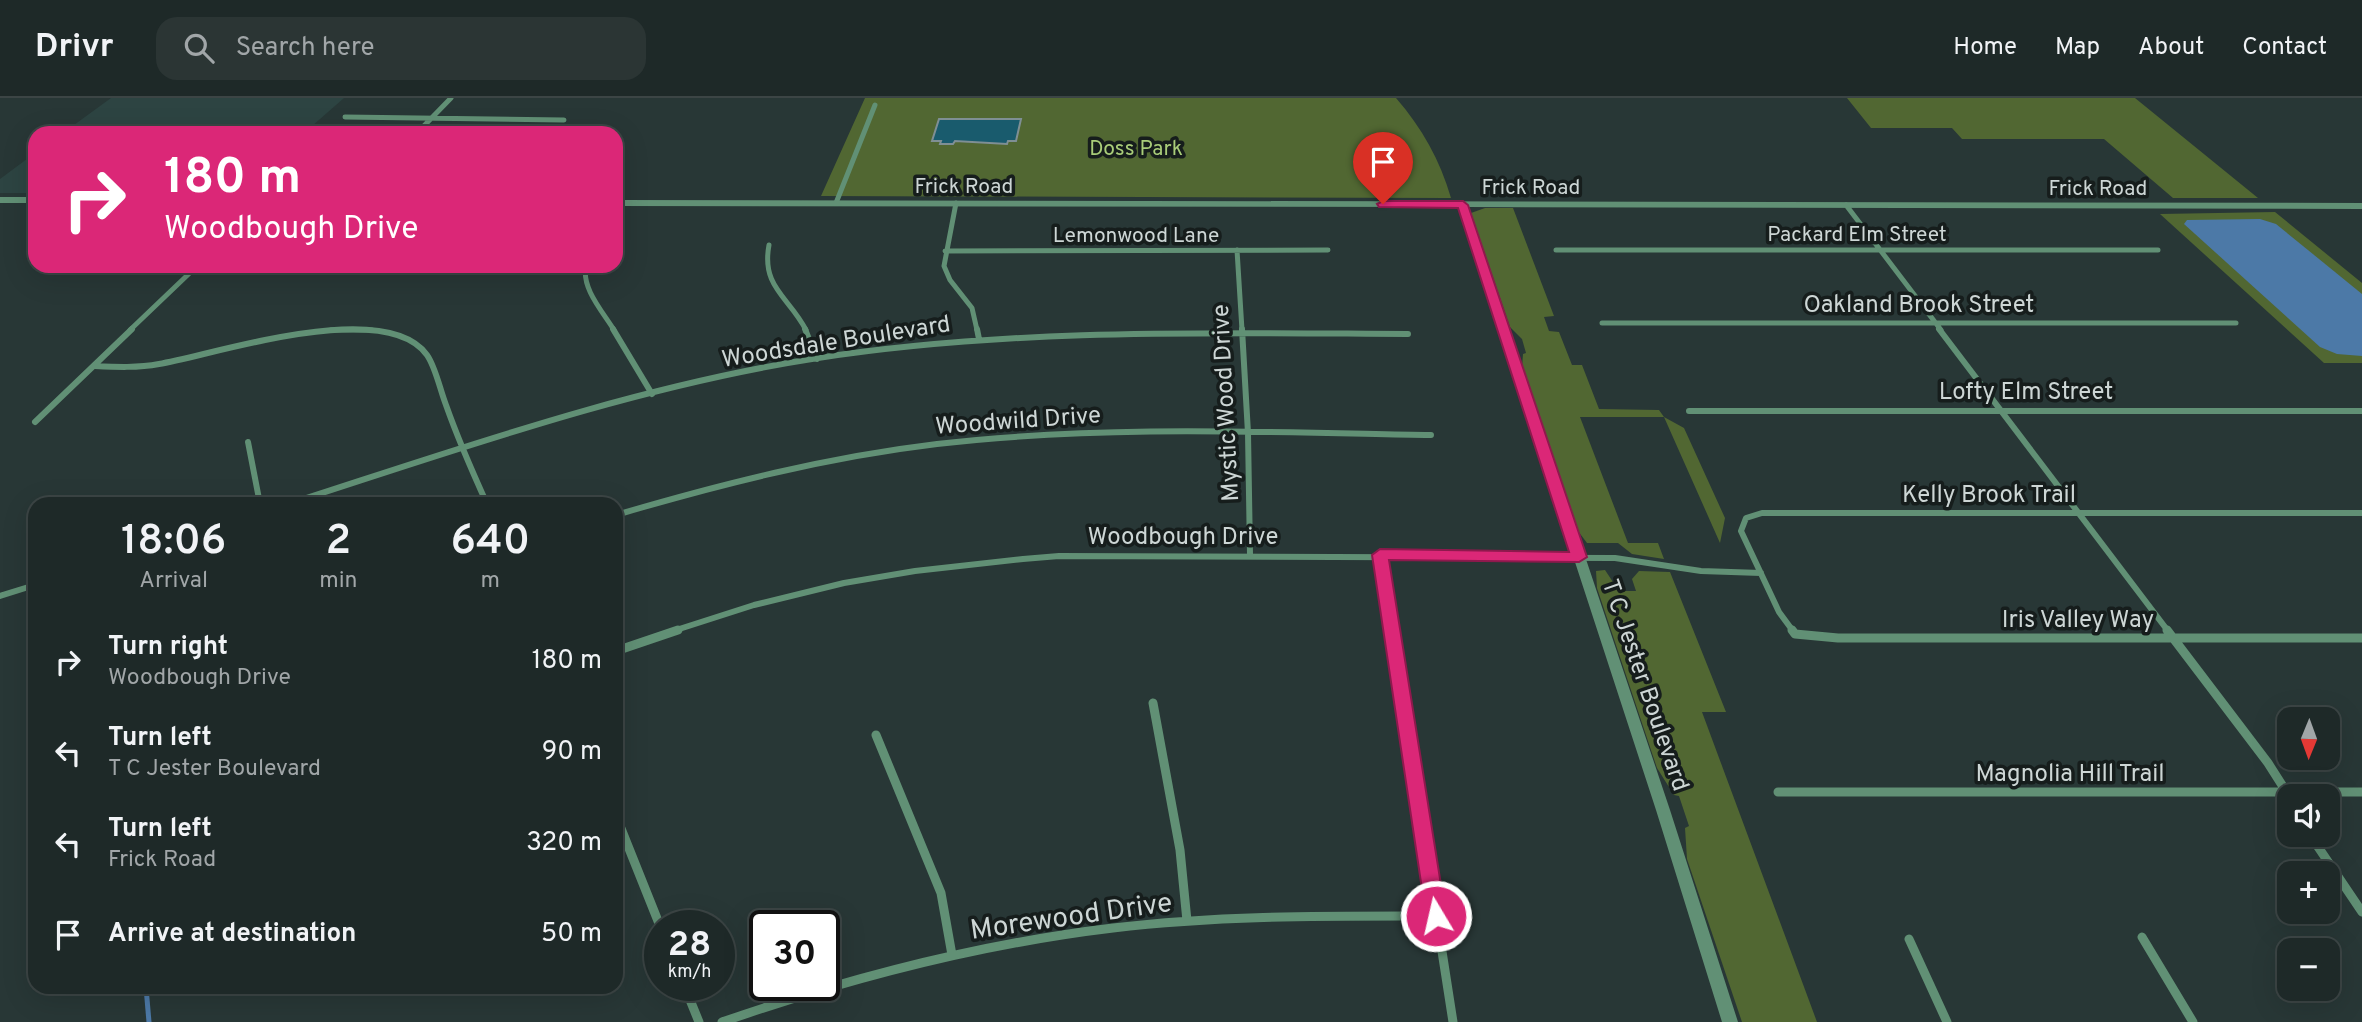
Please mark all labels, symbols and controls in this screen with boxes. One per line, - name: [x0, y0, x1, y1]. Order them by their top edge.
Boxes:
- search box: [156, 17, 646, 80]
- text: Drivr: [35, 27, 114, 69]
- icon: search: [180, 29, 218, 67]
- text: Search here: [236, 32, 375, 65]
- text: Home: [1953, 33, 2017, 63]
- text: Map: [2055, 33, 2100, 63]
- text: About: [2138, 33, 2204, 63]
- text: Contact: [2242, 33, 2327, 63]
- pin: [1353, 132, 1413, 204]
- park label: Doss Park: [1089, 136, 1183, 163]
- icon: arrive: [1364, 143, 1402, 181]
- text: 180 m: [164, 149, 301, 211]
- icon: right: [49, 154, 140, 245]
- street label: Frick Road: [915, 174, 1013, 201]
- street label: Frick Road: [1482, 175, 1580, 202]
- street label: Frick Road: [2049, 176, 2147, 203]
- text: Woodbough Drive: [164, 210, 419, 250]
- street label: Packard Elm Street: [1767, 222, 1947, 249]
- street label: Lemonwood Lane: [1053, 223, 1219, 250]
- street label: Oakland Brook Street: [1804, 291, 2034, 321]
- street label: Mystic Wood Drive: [1207, 303, 1247, 502]
- street label: Woodsdale Boulevard: [720, 310, 953, 376]
- street label: Lofty Elm Street: [1939, 378, 2113, 408]
- street label: Woodwild Drive: [934, 401, 1102, 443]
- street label: Kelly Brook Trail: [1902, 481, 2076, 511]
- text: 18:06: [121, 516, 226, 569]
- text: 2: [326, 516, 351, 569]
- text: 640: [450, 516, 530, 569]
- street label: Woodbough Drive: [1088, 523, 1278, 553]
- text: Arrival: [139, 567, 208, 596]
- text: min: [319, 567, 358, 596]
- text: m: [481, 567, 500, 596]
- street label: T C Jester Boulevard: [1594, 576, 1694, 796]
- street label: Iris Valley Way: [2002, 606, 2154, 636]
- text: Turn right: [108, 631, 228, 664]
- icon: right: [49, 643, 87, 681]
- text: 180 m: [532, 645, 602, 678]
- text: Woodbough Drive: [108, 664, 291, 693]
- north arrow: [2277, 707, 2340, 770]
- map controls: [2277, 707, 2340, 1001]
- text: Turn left: [108, 722, 212, 755]
- icon: left: [49, 734, 87, 772]
- text: 90 m: [542, 736, 602, 769]
- text: T C Jester Boulevard: [108, 755, 321, 784]
- street label: Magnolia Hill Trail: [1975, 760, 2165, 790]
- button: sound: [2277, 784, 2340, 847]
- text: Turn left: [108, 813, 212, 846]
- icon: left: [49, 825, 87, 863]
- text: 320 m: [526, 827, 602, 860]
- text: Frick Road: [108, 846, 216, 875]
- button: +: [2277, 861, 2340, 924]
- position arrow: [1399, 879, 1473, 953]
- street label: Morewood Drive: [968, 886, 1175, 950]
- speed limit sign: 30: [749, 910, 840, 1001]
- icon: arrive: [49, 916, 87, 954]
- text: Arrive at destination: [108, 918, 356, 951]
- text: 50 m: [541, 918, 602, 951]
- text: 28: [668, 924, 711, 968]
- button: −: [2277, 938, 2340, 1001]
- text: km/h: [668, 961, 711, 984]

